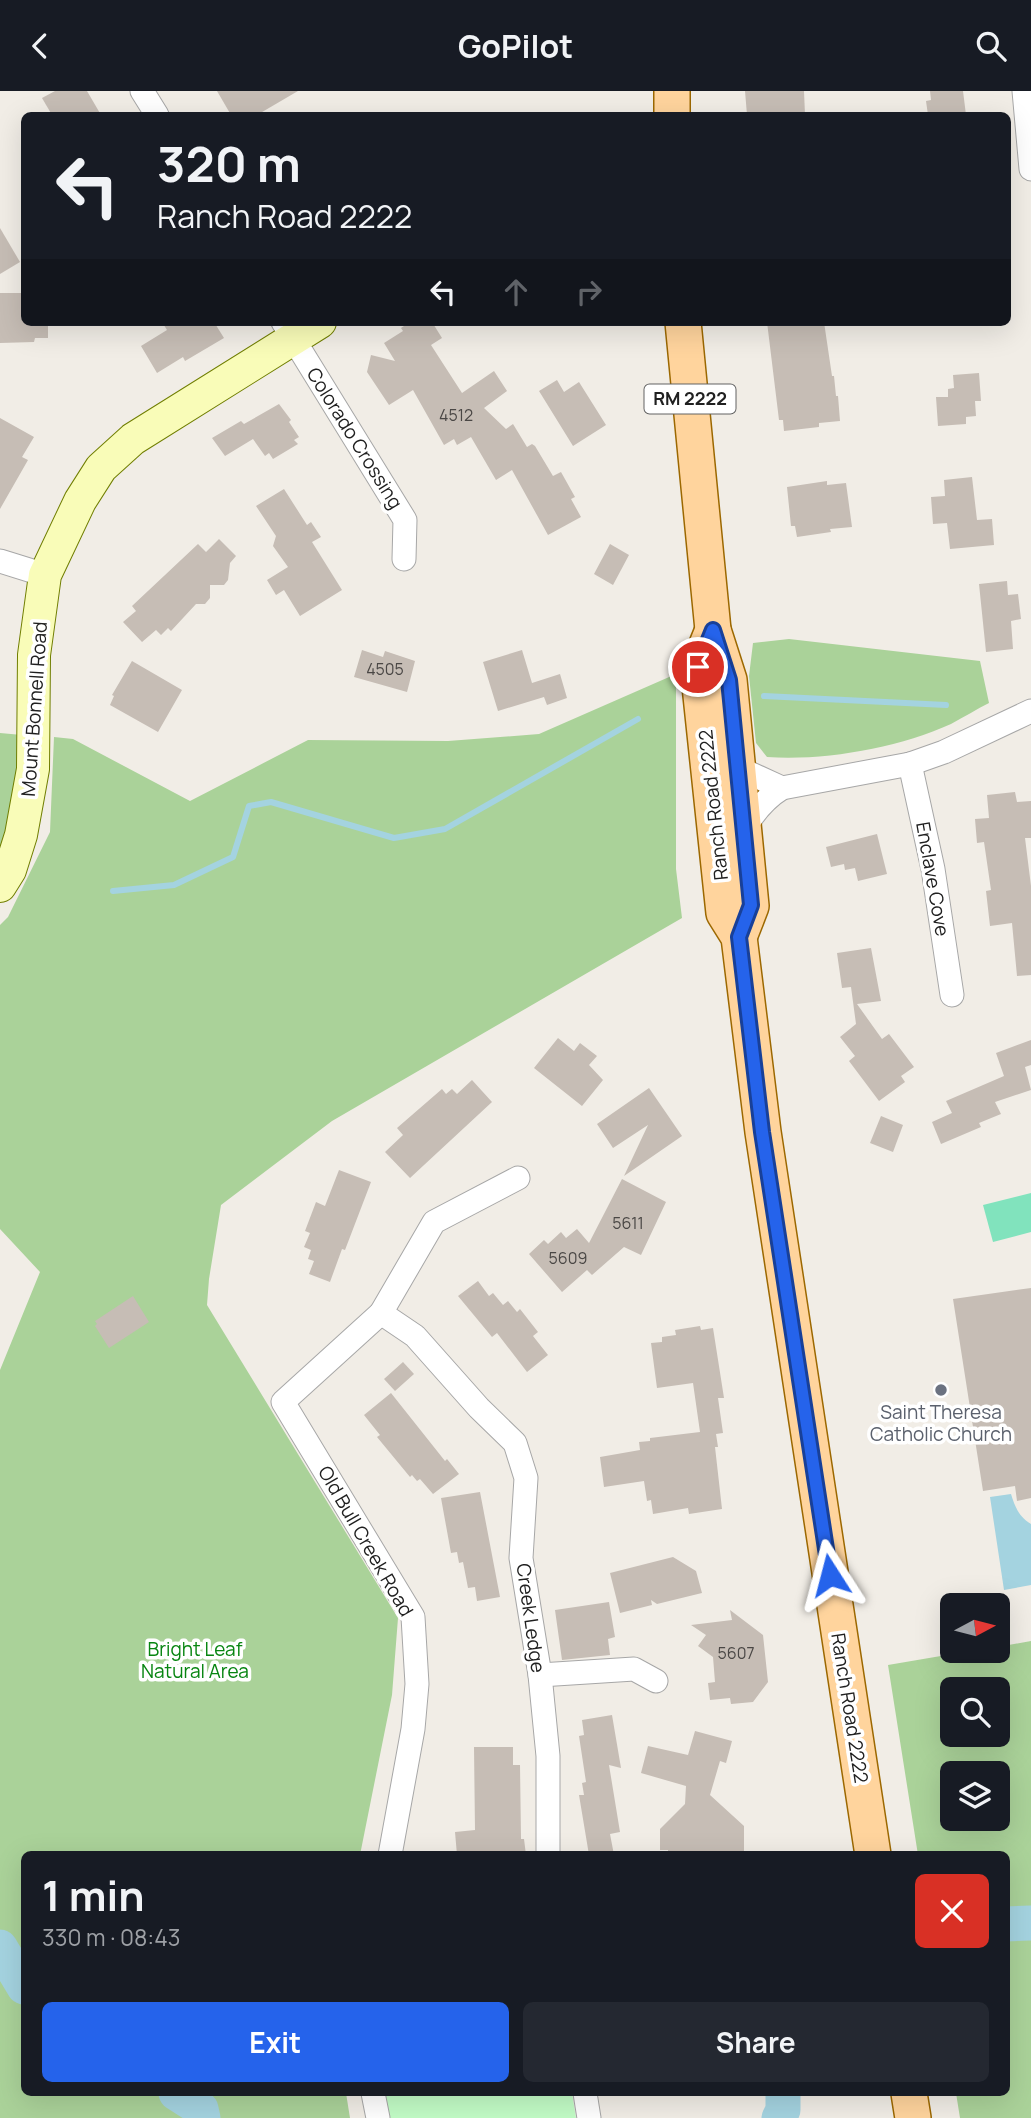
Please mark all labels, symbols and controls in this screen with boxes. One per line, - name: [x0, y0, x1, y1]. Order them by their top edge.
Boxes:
- text: GoPilot: [458, 24, 573, 68]
- icon: back: [21, 27, 59, 65]
- icon: search: [972, 27, 1010, 65]
- text: 320 m: [157, 130, 301, 197]
- icon: left: [42, 140, 133, 231]
- text: Ranch Road 2222: [157, 194, 412, 238]
- icon: left: [424, 273, 462, 311]
- icon: ahead: [497, 273, 535, 311]
- icon: right: [570, 273, 608, 311]
- street label: Colorado Crossing: [301, 362, 409, 514]
- road number: RM 2222: [644, 385, 736, 413]
- house number: 4512: [439, 404, 473, 426]
- street label: Mount Bonnell Road: [15, 621, 53, 797]
- pin: [668, 637, 728, 697]
- icon: arrive: [679, 648, 717, 686]
- house number: 4505: [366, 658, 404, 680]
- street label: Ranch Road 2222: [692, 728, 734, 882]
- street label: Enclave Cove: [910, 820, 956, 938]
- house number: 5611: [612, 1212, 644, 1234]
- house number: 5609: [549, 1247, 587, 1269]
- marker: Saint Theresa Catholic Church: [933, 1382, 949, 1398]
- place label: Saint Theresa Catholic Church: [870, 1399, 1012, 1447]
- street label: Old Bull Creek Road: [312, 1461, 420, 1621]
- position arrow: [793, 1538, 867, 1612]
- street label: Creek Ledge: [510, 1562, 552, 1674]
- north arrow: [940, 1593, 1010, 1663]
- map controls: [940, 1593, 1010, 1831]
- street label: Ranch Road 2222: [825, 1631, 875, 1785]
- park label: Bright Leaf Natural Area: [141, 1636, 249, 1684]
- house number: 5607: [718, 1642, 754, 1664]
- button: search: [940, 1677, 1010, 1747]
- button: layers: [940, 1761, 1010, 1831]
- text: 1 min: [42, 1866, 145, 1924]
- button: close: [915, 1874, 989, 1948]
- text: 330 m · 08:43: [42, 1921, 181, 1953]
- button: Exit: [42, 2002, 509, 2082]
- button: Share: [523, 2002, 989, 2082]

